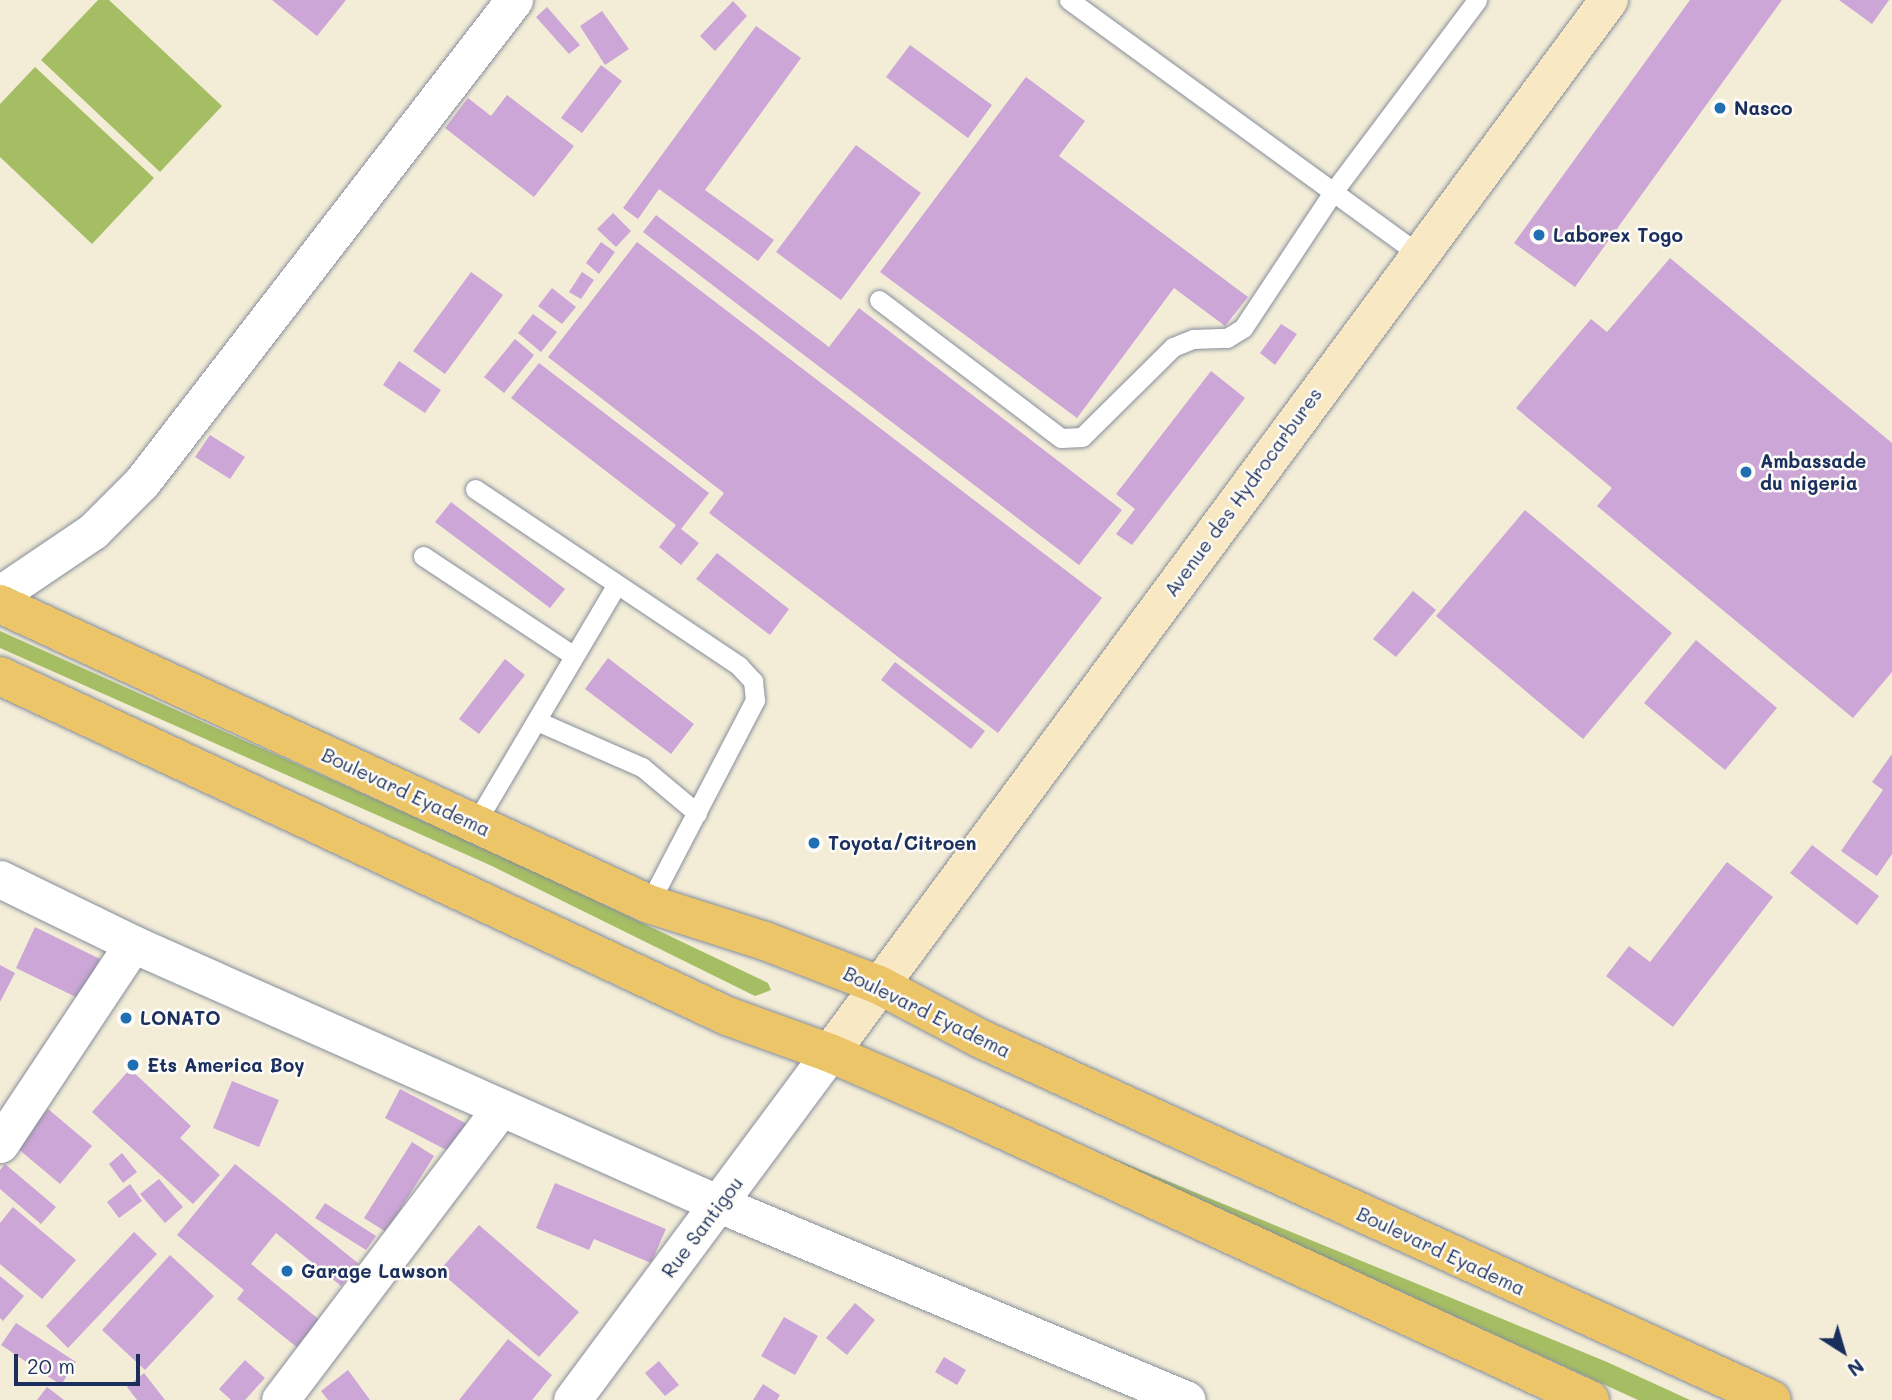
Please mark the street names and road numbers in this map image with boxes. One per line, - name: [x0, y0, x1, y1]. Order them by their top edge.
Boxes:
- street label: Avenue des Hydrocarbures: [1159, 383, 1327, 601]
- street label: Boulevard Eyadema: [318, 743, 494, 841]
- street label: Boulevard Eyadema: [840, 962, 1014, 1062]
- street label: Rue Santigou: [657, 1172, 747, 1282]
- street label: Boulevard Eyadema: [1353, 1202, 1529, 1300]

